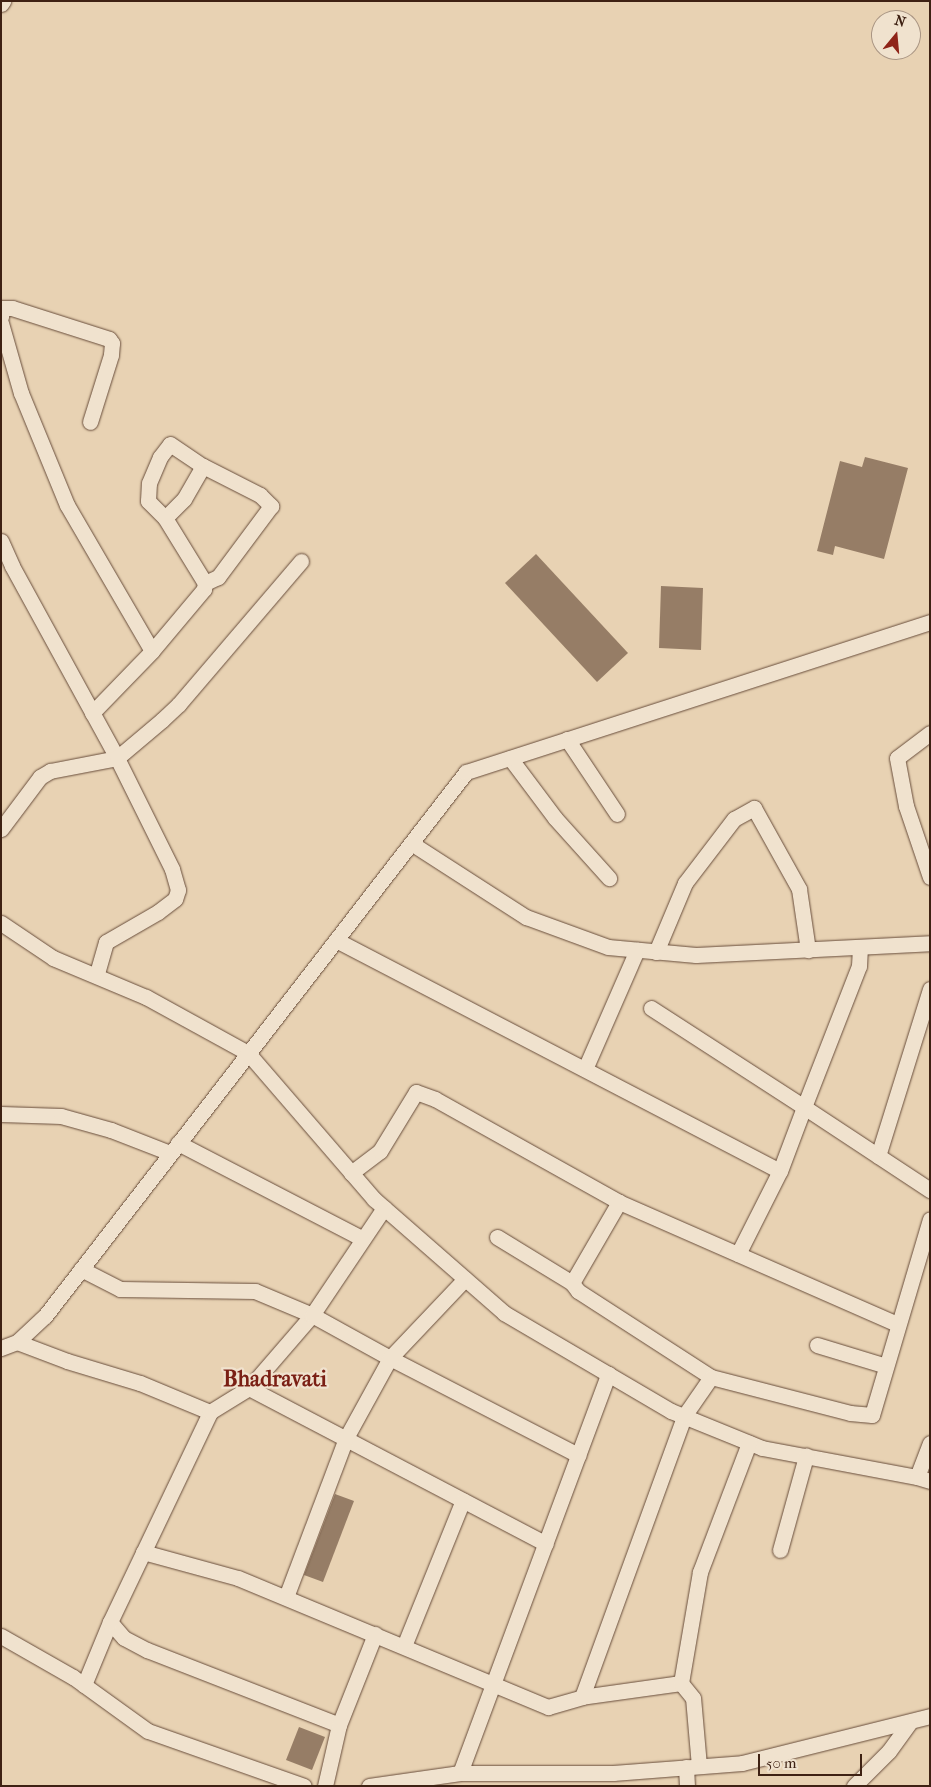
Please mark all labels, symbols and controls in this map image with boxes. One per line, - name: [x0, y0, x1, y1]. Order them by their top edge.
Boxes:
- north arrow: [871, 10, 921, 60]
- text: N: [893, 11, 908, 31]
- district label: Bhadravati: [223, 1367, 327, 1393]
- scale bar: [761, 1744, 865, 1776]
- text: 50 m: [766, 1754, 796, 1772]

